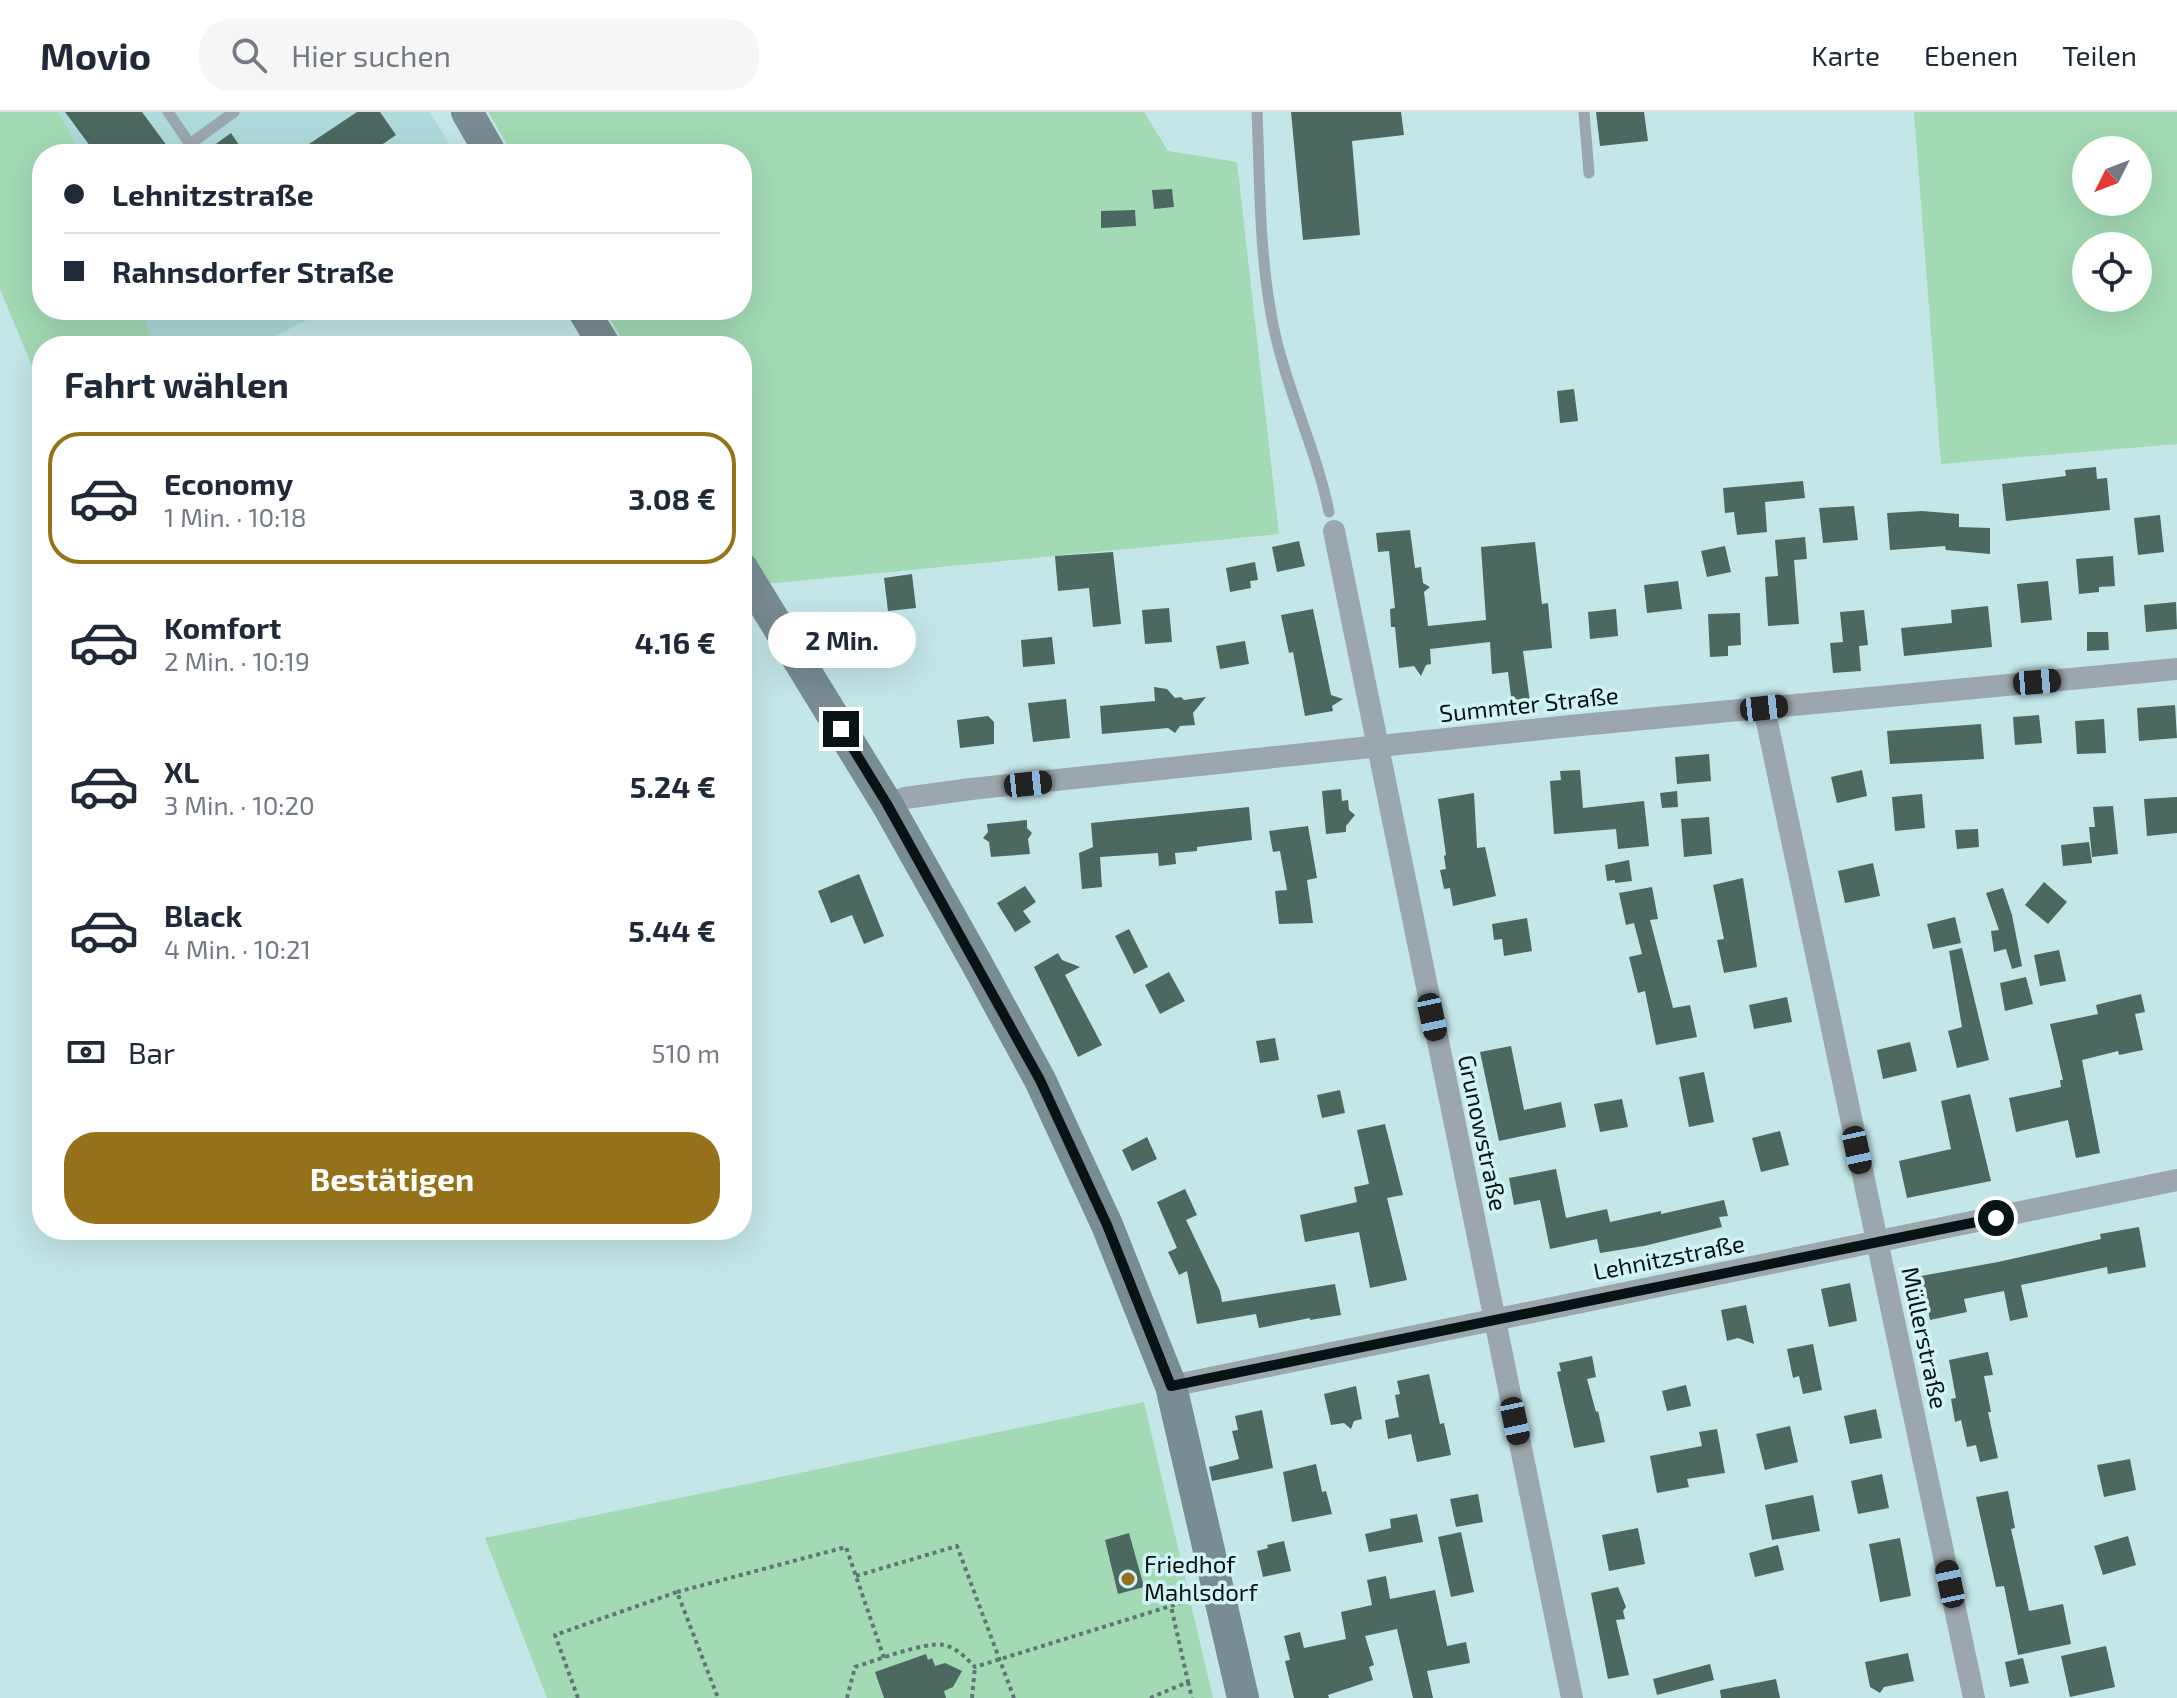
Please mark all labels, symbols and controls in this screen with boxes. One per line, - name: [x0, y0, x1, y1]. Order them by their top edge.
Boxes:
- search box: [199, 19, 759, 91]
- text: Movio: [40, 32, 151, 78]
- icon: search: [227, 33, 271, 77]
- text: Hier suchen: [291, 37, 451, 73]
- text: Karte: [1811, 38, 1880, 72]
- text: Ebenen: [1924, 38, 2018, 72]
- text: Teilen: [2062, 38, 2137, 72]
- north arrow: [2072, 136, 2152, 216]
- map controls: [2072, 136, 2152, 312]
- text: Lehnitzstraße: [112, 176, 314, 212]
- button: locate: [2072, 232, 2152, 312]
- text: Rahnsdorfer Straße: [112, 253, 394, 289]
- text: Fahrt wählen: [64, 362, 289, 405]
- icon: car: [68, 462, 140, 534]
- text: Economy: [164, 465, 293, 501]
- text: 3.08 €: [628, 480, 716, 516]
- text: 1 Min. · 10:18: [164, 501, 306, 532]
- icon: car: [68, 606, 140, 678]
- text: Komfort: [164, 609, 281, 645]
- callout: 2 Min.: [767, 613, 915, 669]
- text: 4.16 €: [634, 624, 716, 660]
- text: 2 Min.: [805, 624, 879, 655]
- text: 2 Min. · 10:19: [164, 645, 310, 676]
- car: [2012, 668, 2062, 696]
- street label: Summter Straße: [1438, 680, 1620, 727]
- car: [1739, 694, 1789, 722]
- route end: [823, 711, 859, 747]
- icon: car: [68, 750, 140, 822]
- text: XL: [164, 753, 199, 789]
- text: 5.24 €: [630, 768, 716, 804]
- car: [1003, 770, 1053, 798]
- text: 3 Min. · 10:20: [164, 789, 315, 820]
- icon: car: [68, 894, 140, 966]
- text: Black: [164, 897, 242, 933]
- text: 5.44 €: [628, 912, 716, 948]
- text: 4 Min. · 10:21: [164, 933, 311, 964]
- car: [1415, 991, 1449, 1043]
- icon: cash: [64, 1030, 108, 1074]
- text: Bar: [128, 1034, 175, 1070]
- text: 510 m: [651, 1037, 720, 1068]
- street label: Grunowstraße: [1453, 1052, 1514, 1213]
- car: [1840, 1124, 1874, 1176]
- button: Bestätigen: [64, 1132, 720, 1224]
- route start: [1978, 1200, 2014, 1236]
- street label: Lehnitzstraße: [1591, 1228, 1747, 1285]
- street label: Müllerstraße: [1896, 1264, 1955, 1411]
- car: [1498, 1395, 1532, 1447]
- place label: Friedhof Mahlsdorf: [1144, 1549, 1258, 1606]
- car: [1933, 1558, 1967, 1610]
- marker: Friedhof Mahlsdorf: [1119, 1570, 1137, 1588]

